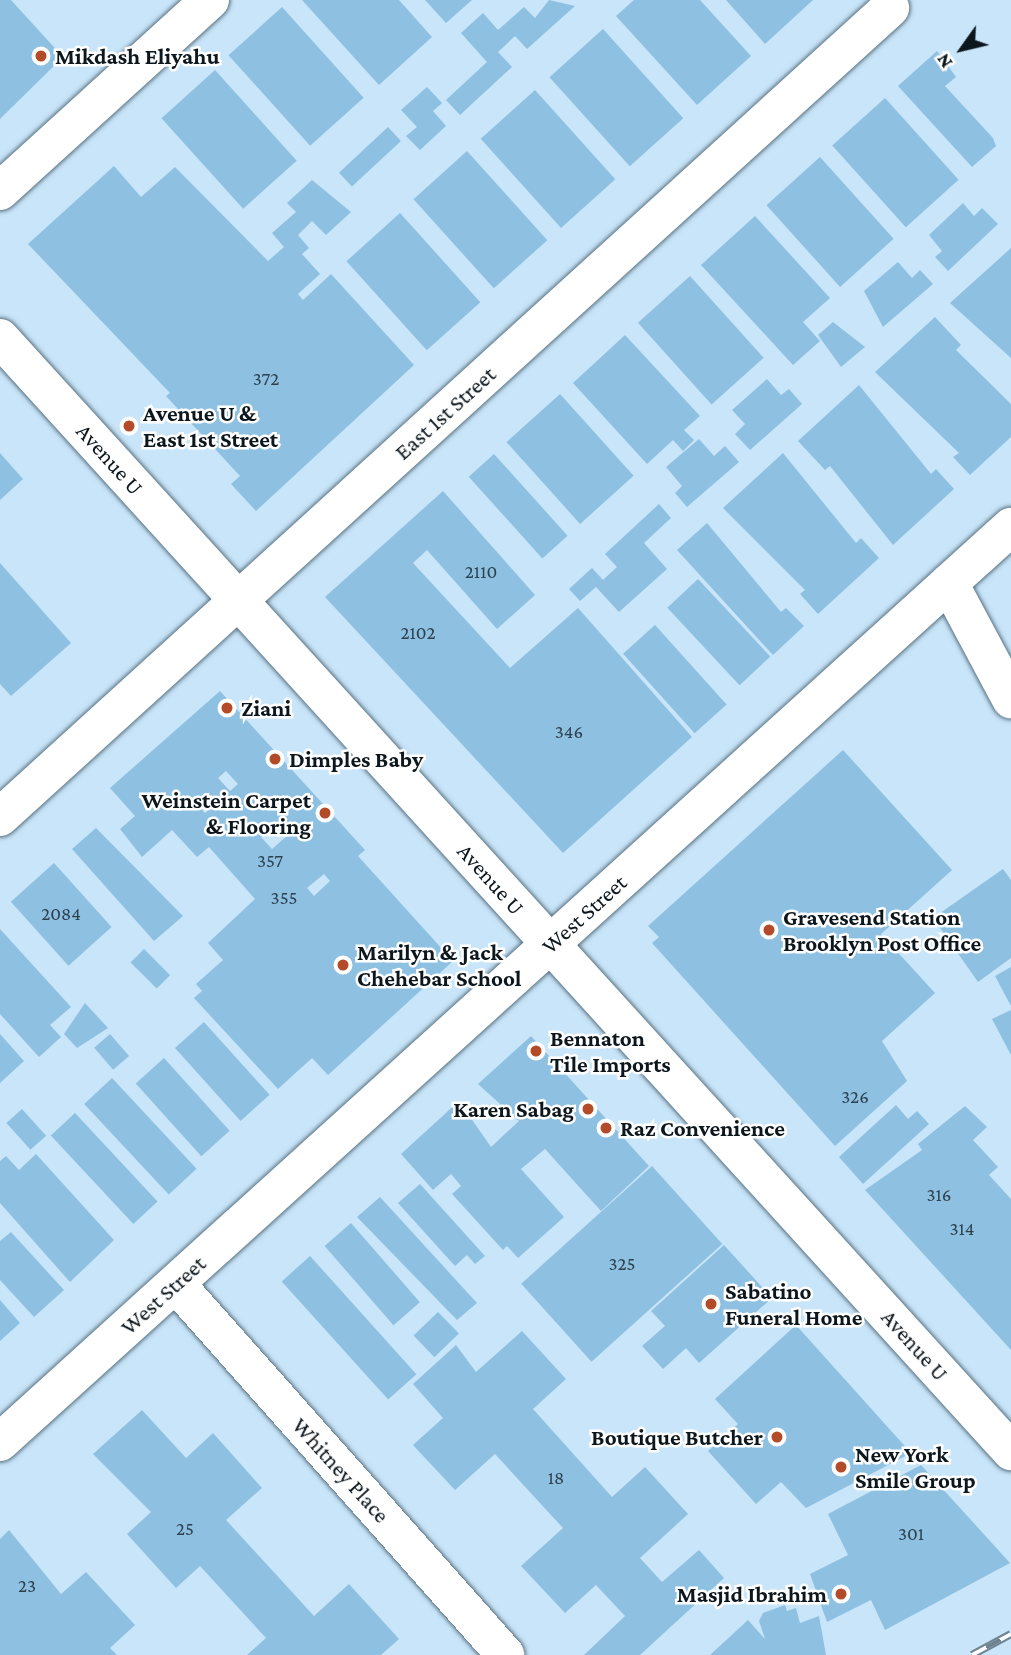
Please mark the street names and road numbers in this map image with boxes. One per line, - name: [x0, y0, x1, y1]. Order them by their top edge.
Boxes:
- street label: East 1st Street: [389, 360, 501, 466]
- street label: Avenue U: [71, 417, 149, 501]
- street label: Avenue U: [452, 837, 530, 921]
- street label: West Street: [536, 869, 632, 959]
- street label: West Street: [115, 1250, 211, 1340]
- street label: Avenue U: [876, 1303, 954, 1387]
- street label: Whitney Place: [287, 1412, 395, 1528]

